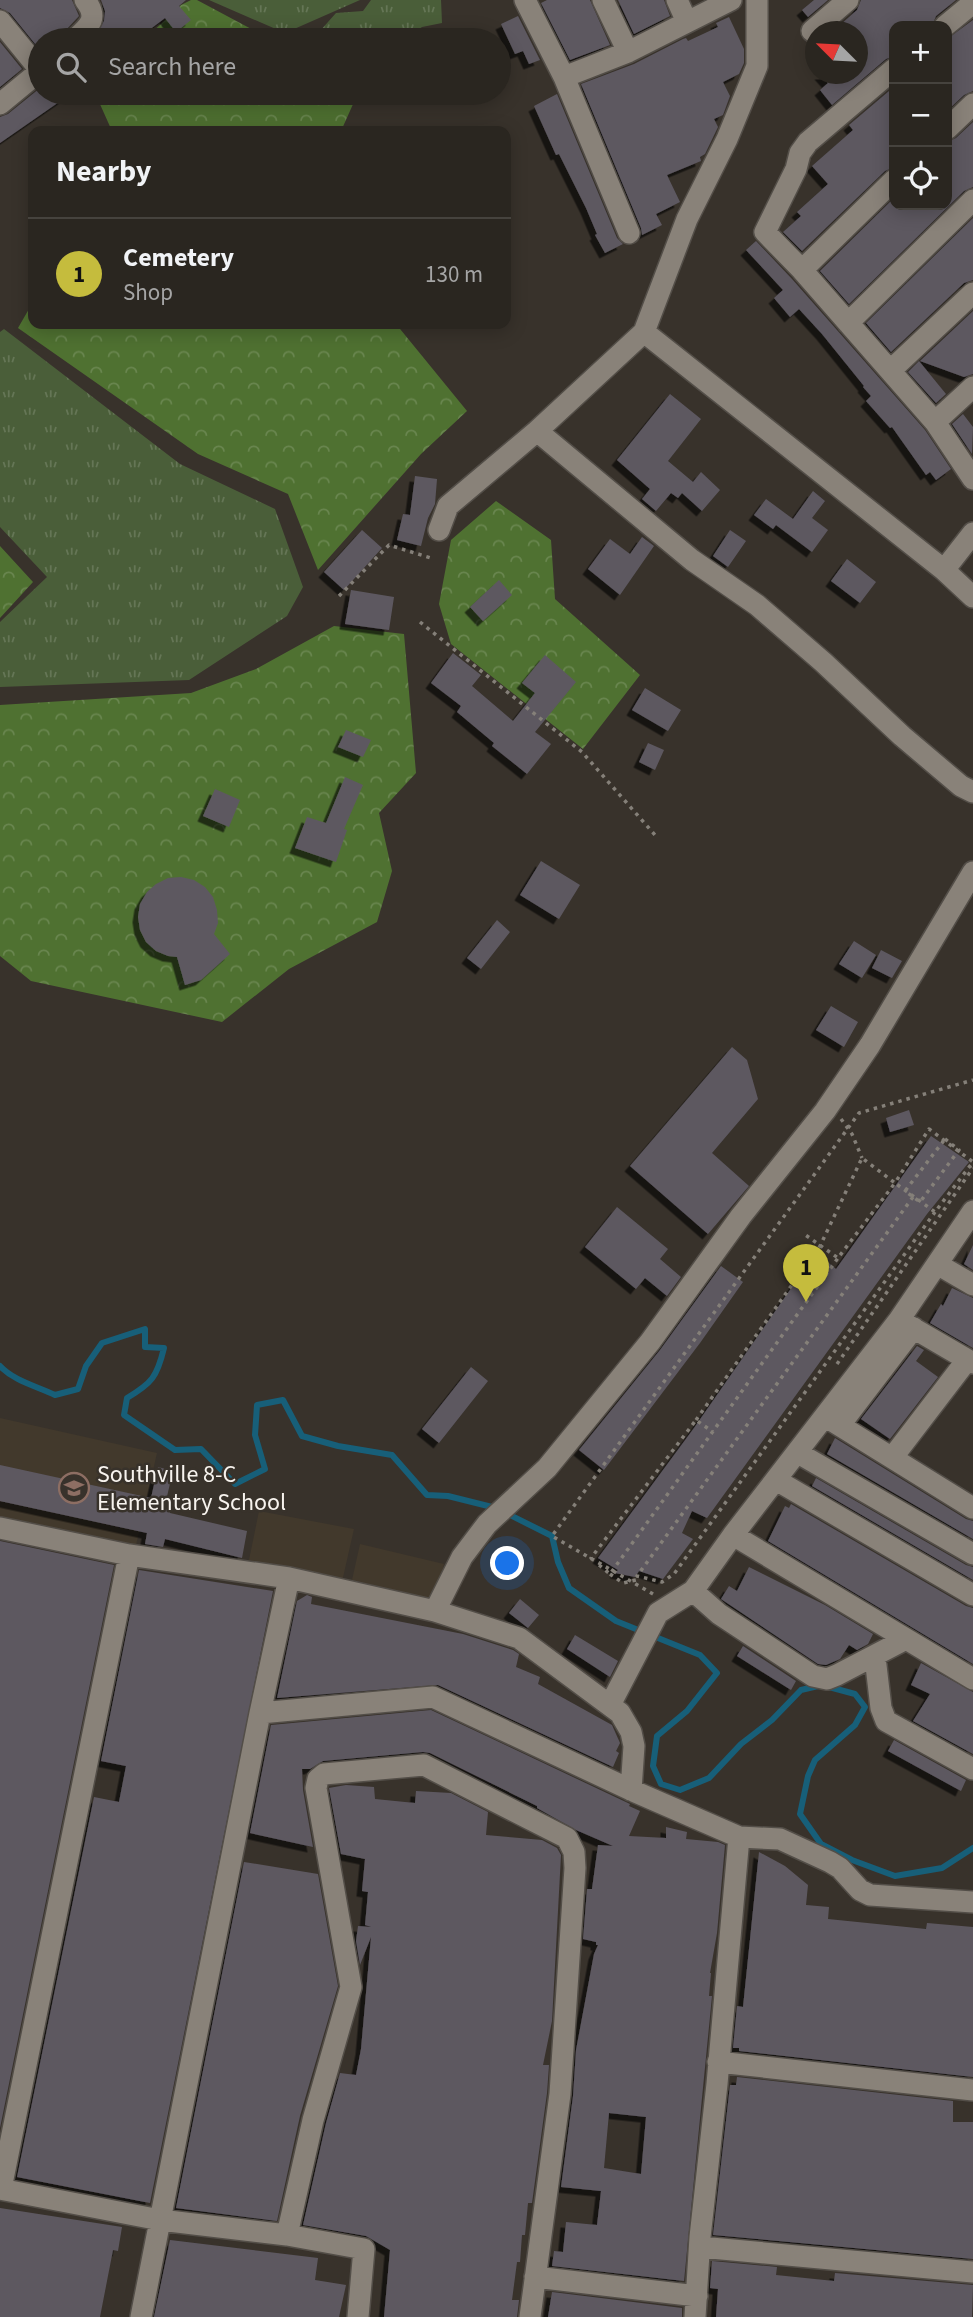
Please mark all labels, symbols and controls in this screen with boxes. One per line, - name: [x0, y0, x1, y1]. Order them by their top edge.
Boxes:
- north arrow: [805, 21, 868, 84]
- map controls: [889, 21, 952, 210]
- button: +: [889, 21, 952, 84]
- search box: [28, 28, 511, 105]
- icon: search: [52, 48, 90, 86]
- text: Search here: [108, 48, 236, 85]
- button: −: [889, 84, 952, 147]
- button: locate: [889, 147, 952, 210]
- text: Nearby: [56, 150, 151, 193]
- text: Cemetery: [123, 239, 234, 276]
- text: 1: [73, 258, 85, 291]
- text: 130 m: [425, 258, 483, 291]
- text: Shop: [123, 276, 173, 309]
- pin: 1: [783, 1244, 829, 1302]
- place label: Southville 8-C Elementary School: [97, 1457, 286, 1520]
- school or university icon: Southville 8-C Elementary School: [57, 1471, 91, 1505]
- your location: [490, 1546, 524, 1580]

